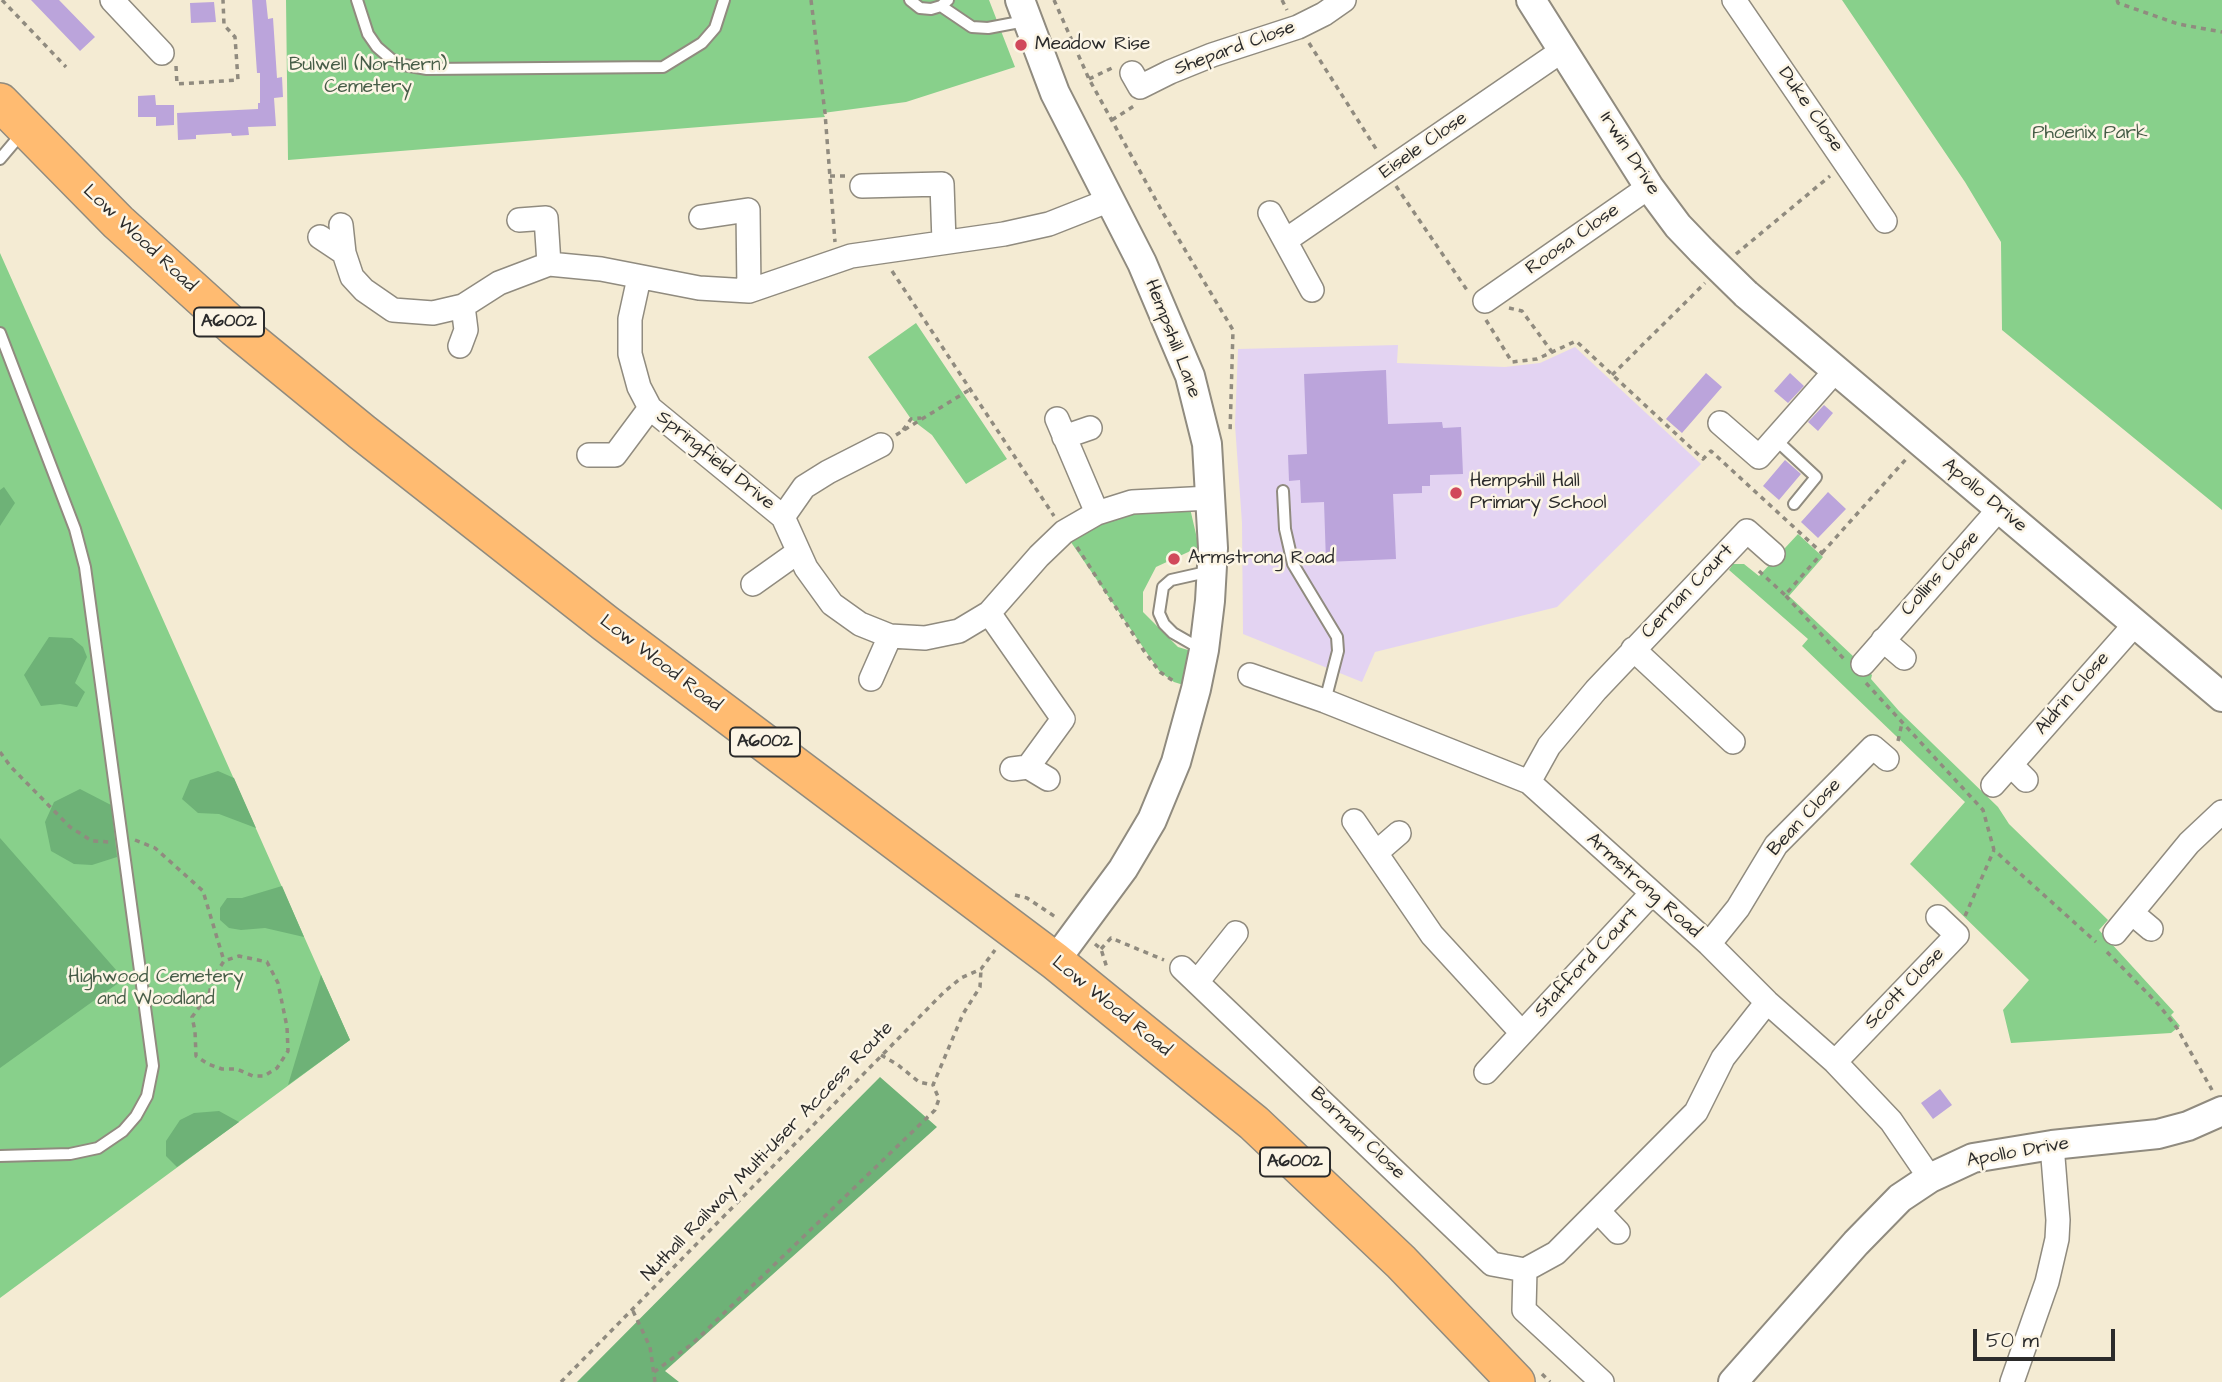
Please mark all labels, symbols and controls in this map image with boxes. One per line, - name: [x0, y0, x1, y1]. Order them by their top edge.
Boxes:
- street label: Shepard Close: [1171, 17, 1299, 81]
- place label: Meadow Rise: [1035, 34, 1150, 56]
- marker: Meadow Rise: [1013, 37, 1029, 53]
- park label: Bulwell (Northern) Cemetery: [289, 55, 447, 99]
- street label: Duke Close: [1772, 63, 1848, 157]
- street label: Eisele Close: [1376, 107, 1472, 185]
- street label: Irwin Drive: [1594, 108, 1664, 200]
- park label: Phoenix Park: [2032, 123, 2148, 145]
- street label: Low Wood Road: [77, 181, 201, 297]
- street label: Roosa Close: [1522, 199, 1624, 281]
- street label: Hempshill Lane: [1139, 276, 1205, 402]
- road number: A6002: [194, 308, 264, 336]
- street label: Springfield Drive: [651, 406, 779, 516]
- street label: Apollo Drive: [1937, 454, 2031, 538]
- place label: Hempshill Hall Primary School: [1470, 471, 1606, 515]
- marker: Hempshill Hall Primary School: [1448, 485, 1464, 501]
- street label: Collins Close: [1897, 527, 1985, 621]
- street label: Cernan Court: [1637, 540, 1739, 644]
- place label: Armstrong Road: [1188, 548, 1334, 570]
- marker: Armstrong Road: [1166, 551, 1182, 567]
- street label: Low Wood Road: [594, 611, 726, 717]
- street label: Aldrin Close: [2031, 648, 2115, 740]
- road number: A6002: [730, 728, 800, 756]
- street label: Bean Close: [1763, 775, 1847, 861]
- street label: Armstrong Road: [1581, 829, 1705, 943]
- street label: Stafford Court: [1530, 903, 1644, 1023]
- street label: Scott Close: [1860, 943, 1950, 1035]
- street label: Low Wood Road: [1047, 952, 1175, 1062]
- park label: Highwood Cemetery and Woodland: [68, 967, 244, 1011]
- street label: Nuthall Railway Multi-User Access Route: [637, 1017, 899, 1287]
- street label: Borman Close: [1305, 1083, 1409, 1185]
- street label: Apollo Drive: [1965, 1133, 2071, 1173]
- road number: A6002: [1260, 1148, 1330, 1176]
- scale bar: [1977, 1316, 2119, 1360]
- text: 50 m: [1986, 1326, 2039, 1355]

